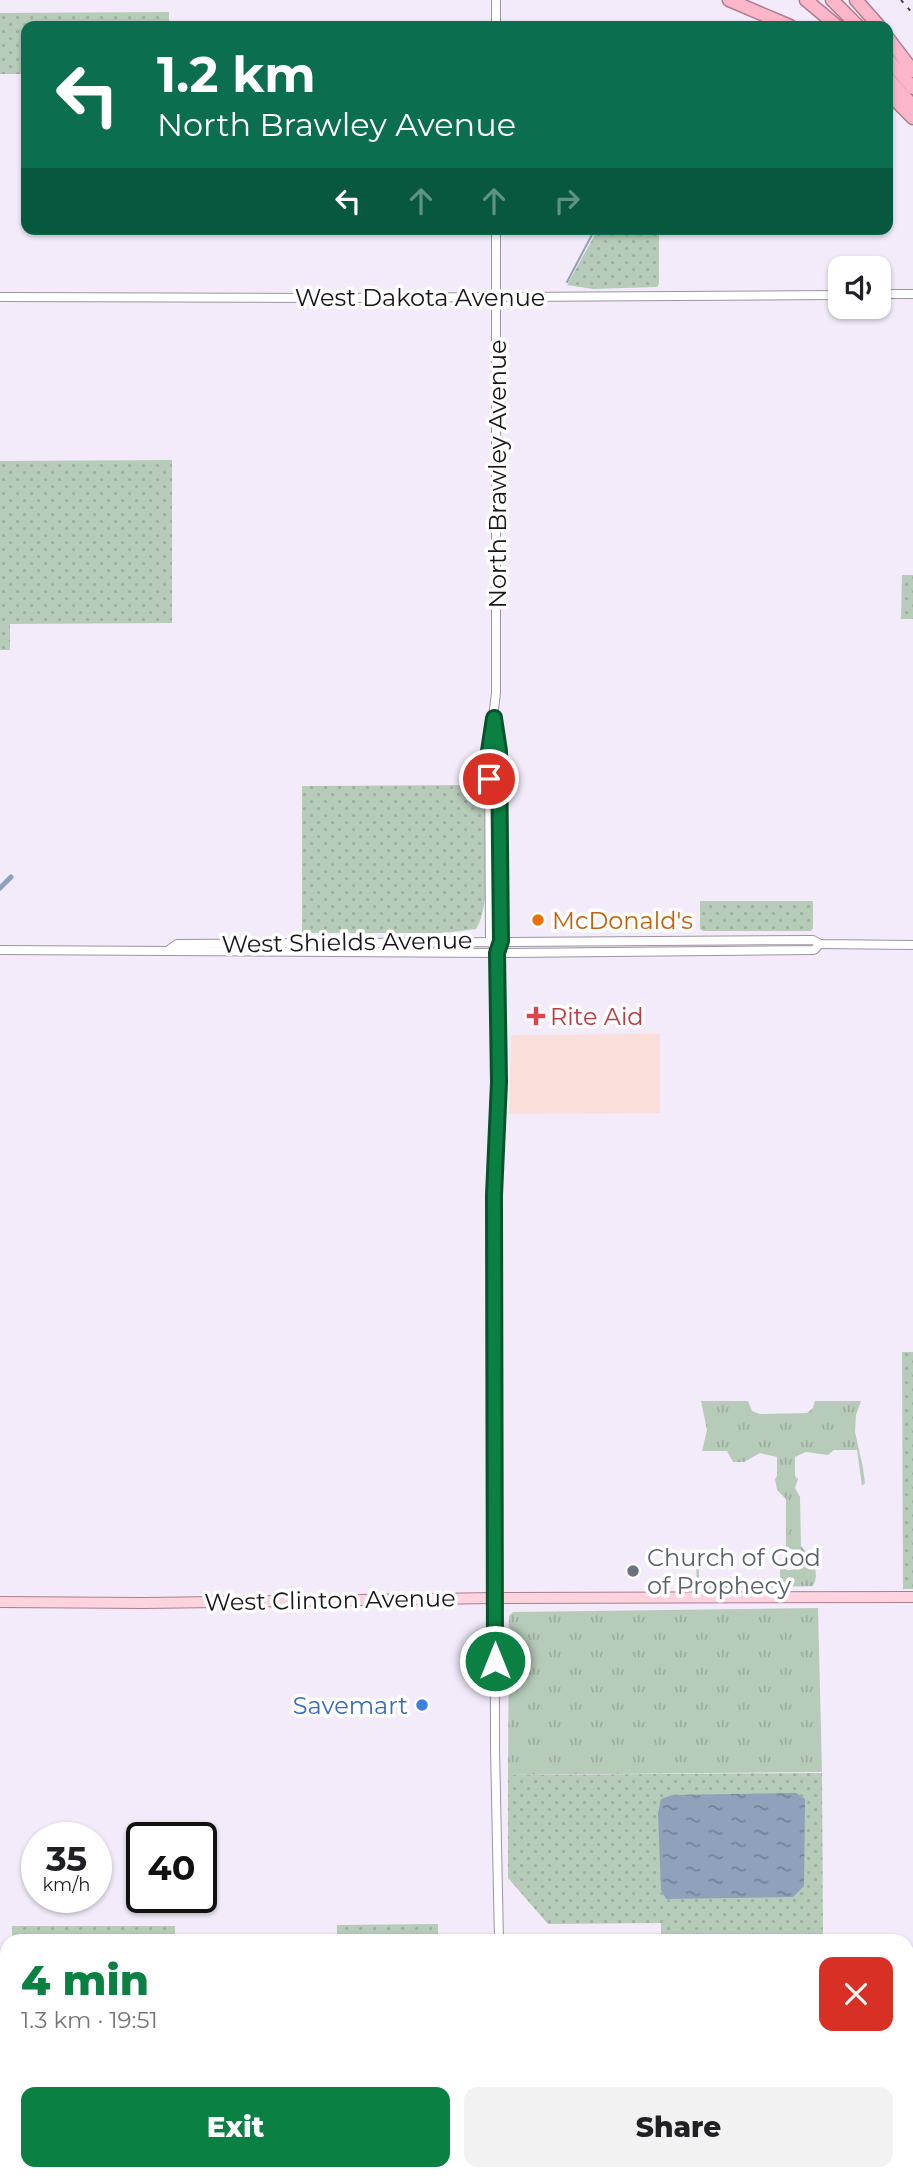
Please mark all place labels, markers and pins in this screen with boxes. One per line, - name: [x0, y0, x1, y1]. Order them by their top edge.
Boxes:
- pin: [459, 749, 519, 809]
- place label: McDonald's: [552, 906, 693, 935]
- marker: McDonald's: [530, 912, 546, 928]
- place label: Rite Aid: [550, 1002, 644, 1031]
- marker: Rite Aid: [528, 1008, 544, 1024]
- place label: Church of God of Prophecy: [647, 1543, 821, 1600]
- marker: Church of God of Prophecy: [625, 1563, 641, 1579]
- place label: Savemart: [293, 1691, 408, 1720]
- marker: Savemart: [414, 1697, 430, 1713]

